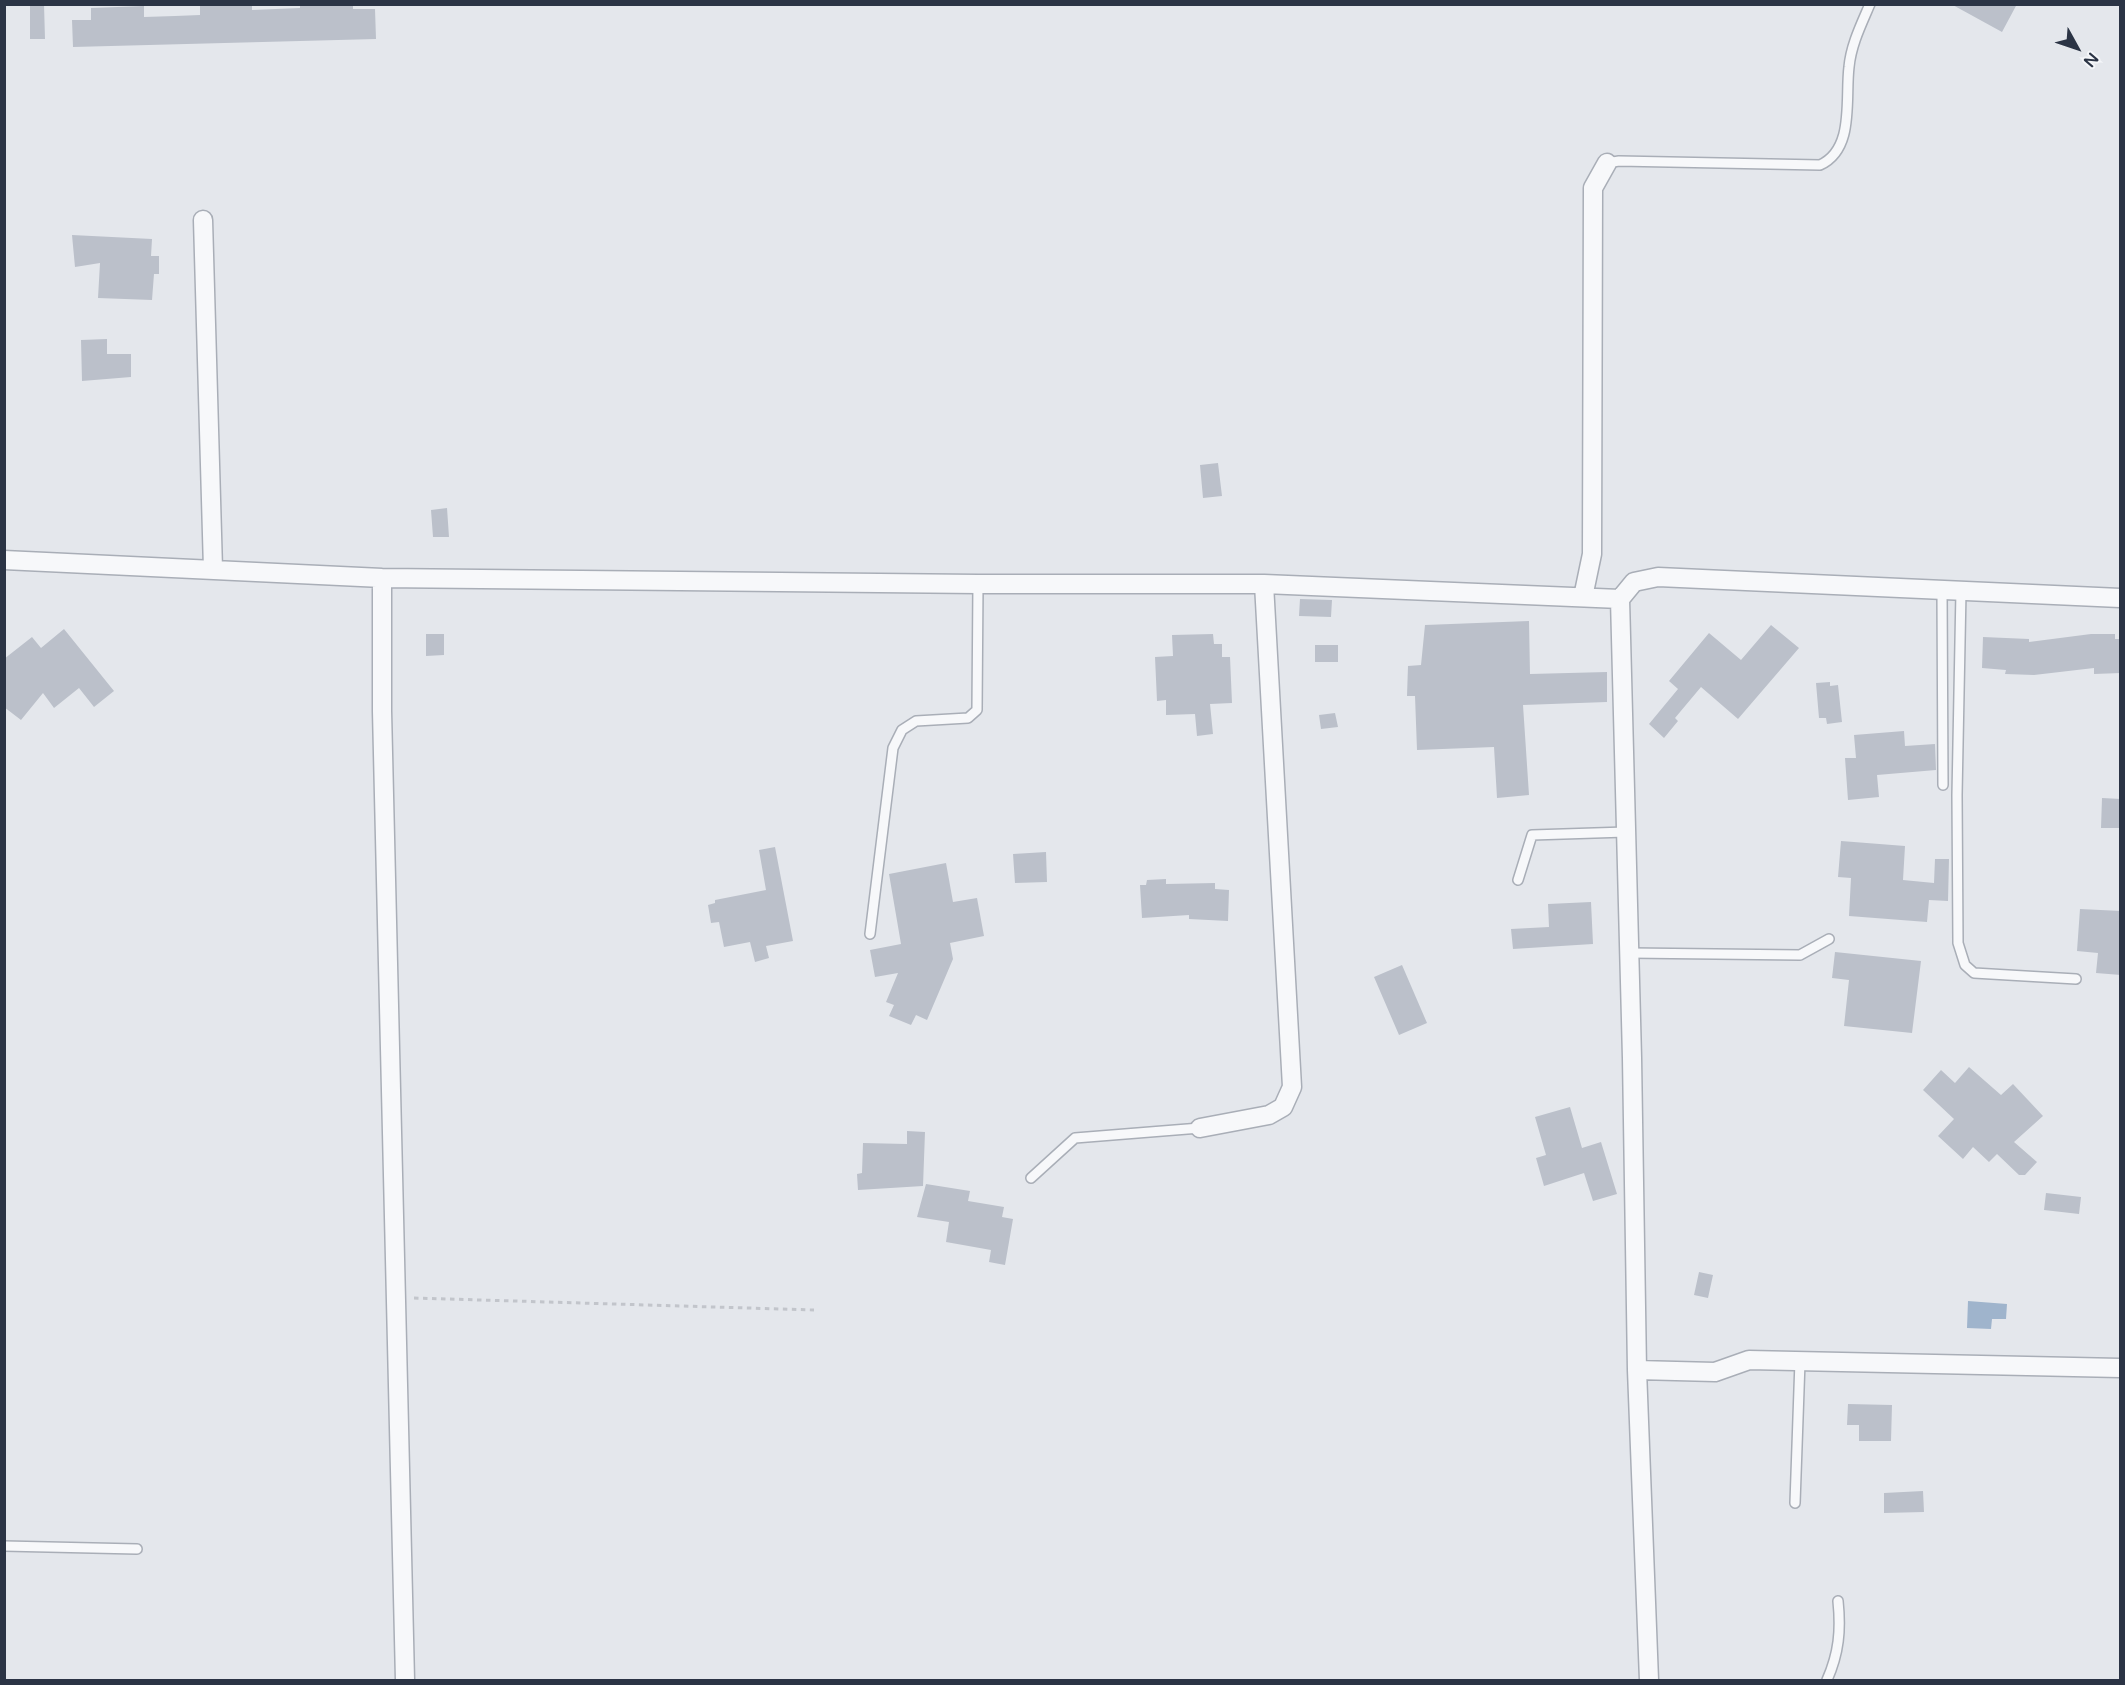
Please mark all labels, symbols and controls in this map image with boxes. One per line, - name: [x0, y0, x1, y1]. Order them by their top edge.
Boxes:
- north arrow: [2047, 18, 2107, 78]
- text: N: [2079, 48, 2103, 71]

